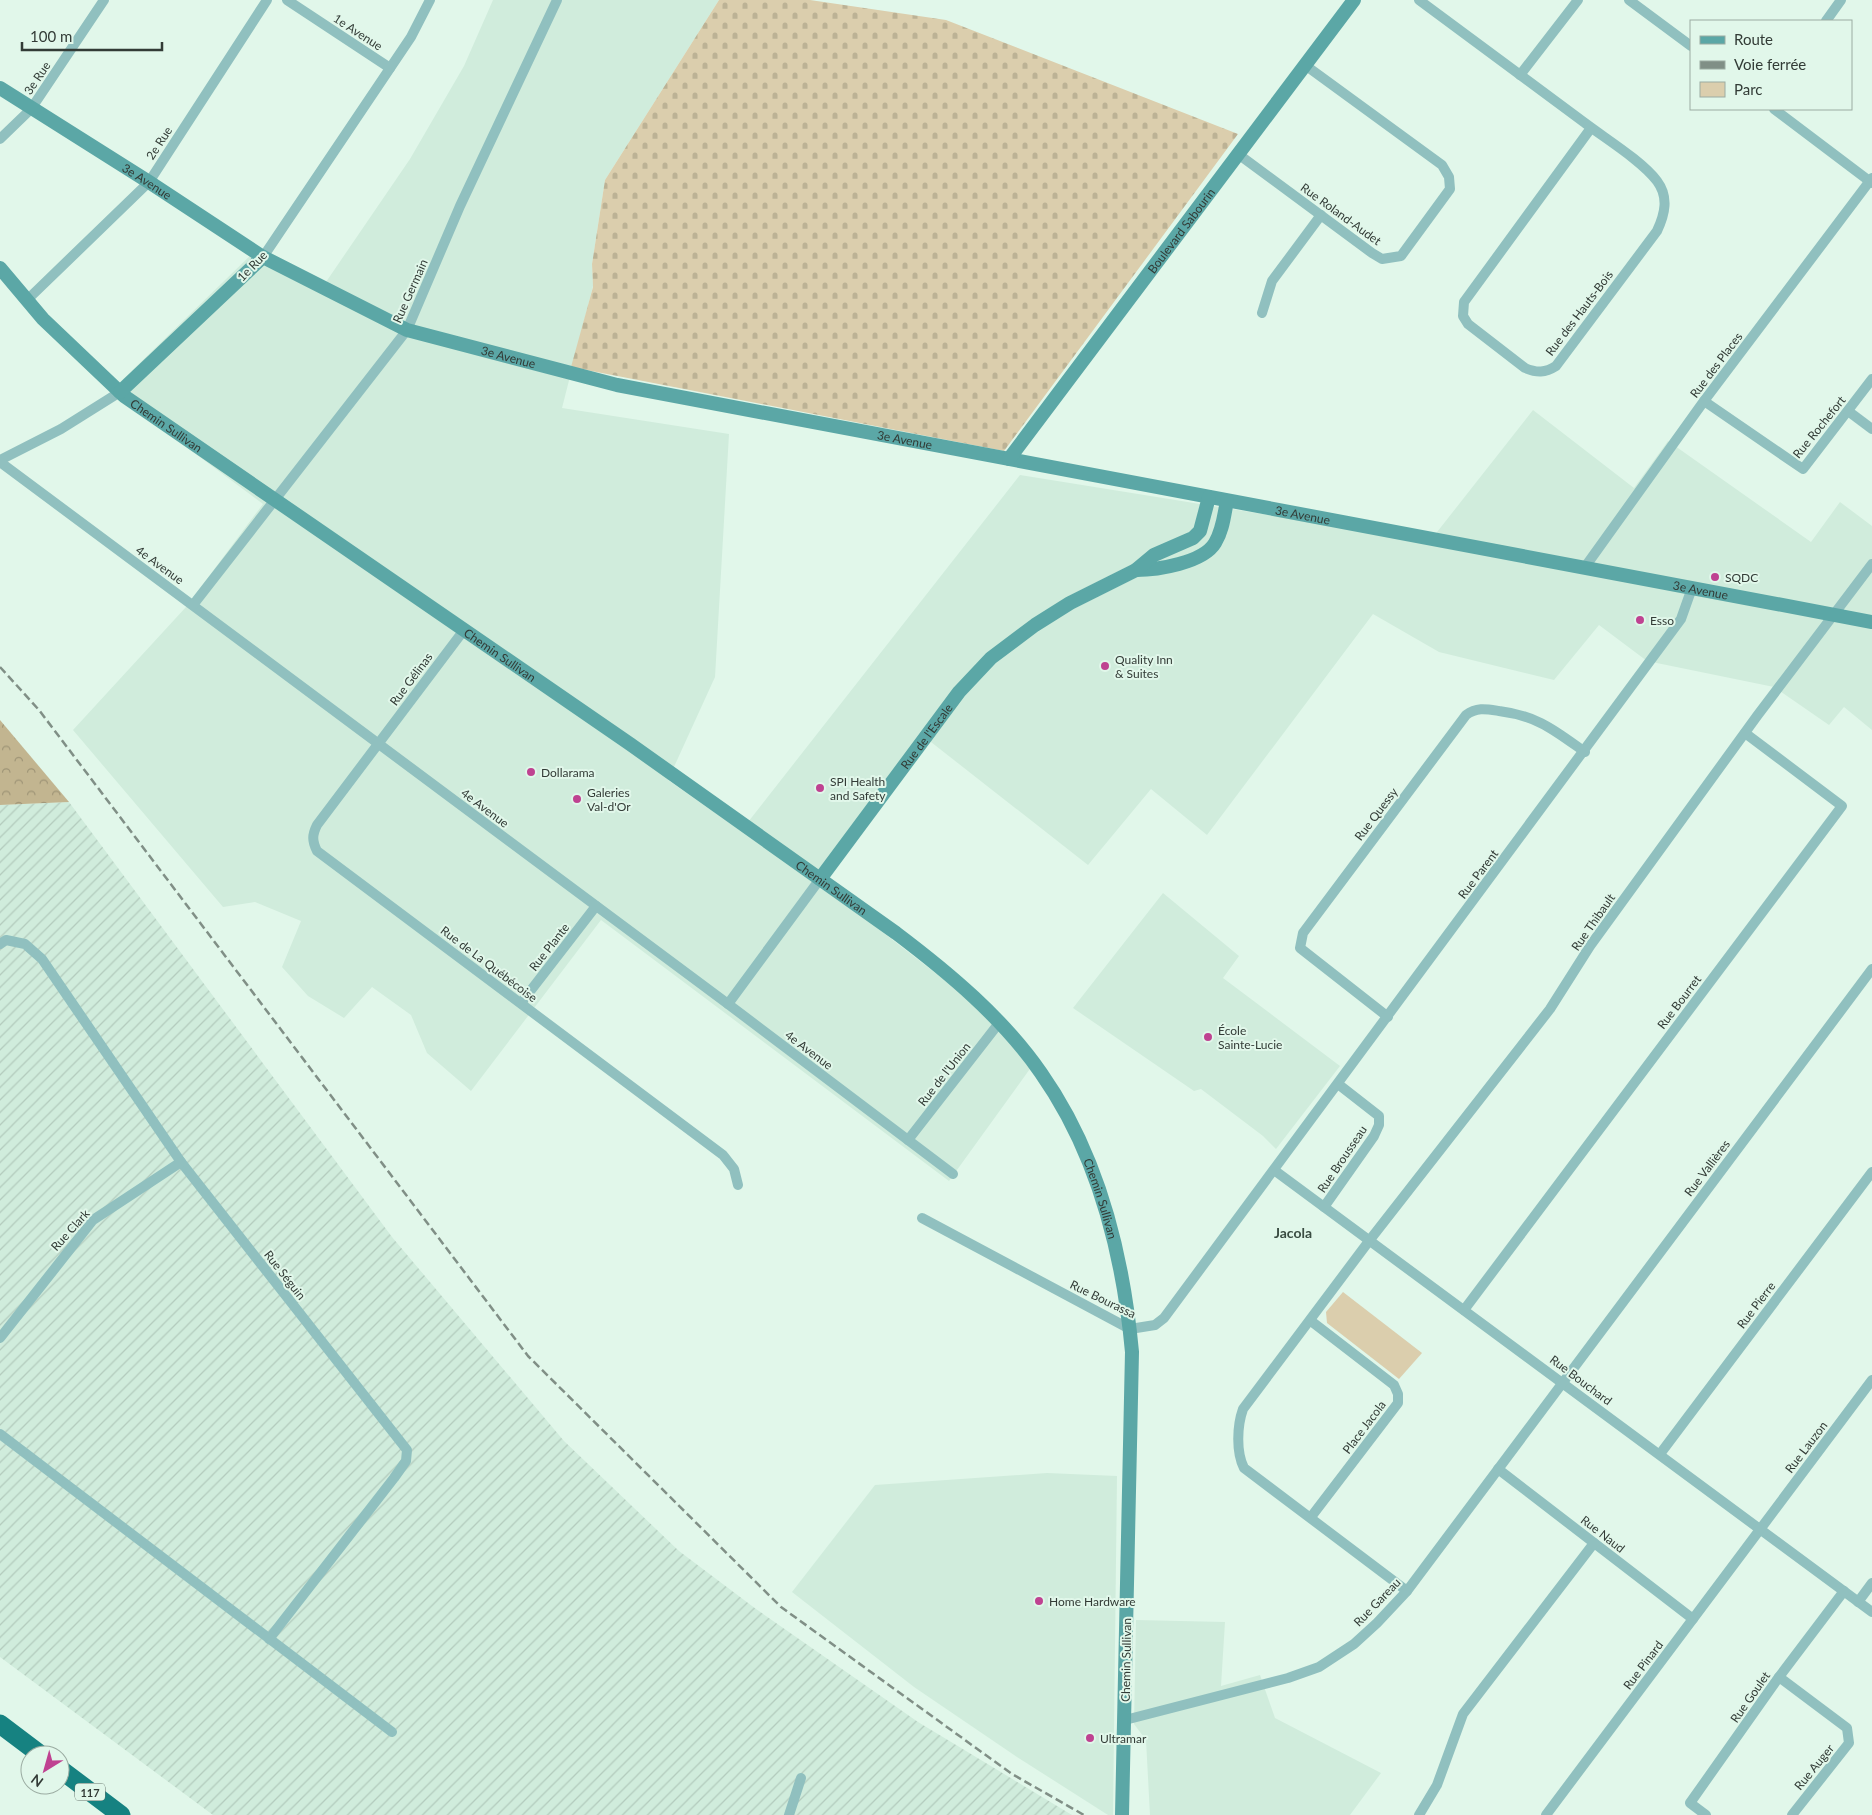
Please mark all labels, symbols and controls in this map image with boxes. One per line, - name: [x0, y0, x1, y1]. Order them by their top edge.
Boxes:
- street label: 1e Avenue: [331, 11, 385, 53]
- scale bar: [22, 20, 162, 52]
- legend: [1690, 20, 1852, 110]
- text: 100 m: [30, 27, 72, 45]
- text: Route: [1734, 30, 1773, 48]
- text: Voie ferrée: [1734, 55, 1806, 73]
- street label: 3e Rue: [21, 59, 53, 97]
- text: Parc: [1734, 80, 1763, 98]
- street label: 2e Rue: [143, 124, 175, 162]
- street label: 3e Avenue: [120, 160, 175, 202]
- street label: Rue Roland-Audet: [1298, 180, 1385, 249]
- street label: Boulevard Sabourin: [1144, 185, 1218, 276]
- street label: 1e Rue: [234, 248, 270, 284]
- street label: Rue Germain: [389, 257, 431, 325]
- street label: Rue des Hauts-Bois: [1542, 267, 1616, 359]
- street label: Rue des Places: [1687, 329, 1745, 401]
- street label: 3e Avenue: [480, 342, 537, 371]
- street label: Rue Rochefort: [1789, 392, 1849, 461]
- street label: Chemin Sullivan: [128, 395, 205, 455]
- street label: 3e Avenue: [876, 427, 934, 452]
- street label: 3e Avenue: [1274, 502, 1332, 527]
- street label: 4e Avenue: [133, 543, 187, 587]
- place label: SQDC: [1725, 570, 1758, 585]
- marker: SQDC: [1709, 571, 1721, 583]
- street label: 3e Avenue: [1672, 577, 1729, 602]
- place label: Esso: [1650, 613, 1674, 628]
- marker: Esso: [1634, 614, 1646, 626]
- street label: Chemin Sullivan: [461, 625, 539, 685]
- street label: Rue Gélinas: [386, 650, 436, 708]
- place label: Quality Inn & Suites: [1115, 652, 1173, 681]
- marker: Quality Inn & Suites: [1099, 660, 1111, 672]
- street label: Rue de l'Escale: [897, 700, 955, 772]
- place label: Dollarama: [541, 765, 595, 780]
- marker: Dollarama: [525, 766, 537, 778]
- place label: SPI Health and Safety: [830, 774, 886, 803]
- marker: SPI Health and Safety: [814, 782, 826, 794]
- street label: Rue Quessy: [1351, 784, 1401, 843]
- street label: 4e Avenue: [458, 785, 512, 831]
- place label: Galeries Val-d'Or: [587, 785, 631, 814]
- marker: Galeries Val-d'Or: [571, 793, 583, 805]
- street label: Rue Parent: [1455, 846, 1502, 902]
- street label: Chemin Sullivan: [793, 857, 870, 918]
- street label: Rue Thibault: [1568, 890, 1618, 953]
- street label: Rue Plante: [526, 920, 572, 974]
- street label: Rue de La Québécoise: [438, 923, 540, 1005]
- street label: Rue Bourret: [1654, 972, 1705, 1032]
- place label: École Sainte-Lucie: [1218, 1023, 1282, 1052]
- street label: 4e Avenue: [782, 1027, 836, 1073]
- marker: École Sainte-Lucie: [1202, 1031, 1214, 1043]
- street label: Rue de l'Union: [915, 1039, 973, 1109]
- street label: Rue Brousseau: [1314, 1122, 1370, 1196]
- street label: Rue Vallières: [1681, 1137, 1733, 1199]
- street label: Chemin Sullivan: [1081, 1156, 1121, 1240]
- street label: Rue Clark: [47, 1205, 93, 1254]
- district label: Jacola: [1274, 1224, 1312, 1241]
- street label: Rue Séguin: [261, 1247, 309, 1303]
- street label: Rue Bourassa: [1068, 1277, 1138, 1321]
- street label: Rue Pierre: [1734, 1279, 1778, 1331]
- street label: Rue Bouchard: [1547, 1352, 1615, 1408]
- street label: Place Jacola: [1339, 1397, 1389, 1457]
- street label: Rue Lauzon: [1782, 1418, 1830, 1476]
- street label: Rue Naud: [1578, 1512, 1628, 1556]
- street label: Rue Gareau: [1350, 1575, 1404, 1629]
- place label: Home Hardware: [1049, 1594, 1136, 1609]
- marker: Home Hardware: [1033, 1595, 1045, 1607]
- street label: Chemin Sullivan: [1118, 1618, 1134, 1702]
- street label: Rue Pinard: [1620, 1638, 1666, 1692]
- street label: Rue Goulet: [1727, 1668, 1773, 1725]
- place label: Ultramar: [1100, 1731, 1147, 1746]
- marker: Ultramar: [1084, 1732, 1096, 1744]
- street label: Rue Auger: [1791, 1741, 1837, 1793]
- north arrow: [20, 1745, 70, 1795]
- text: N: [27, 1771, 46, 1791]
- road number: 117: [75, 1784, 105, 1800]

